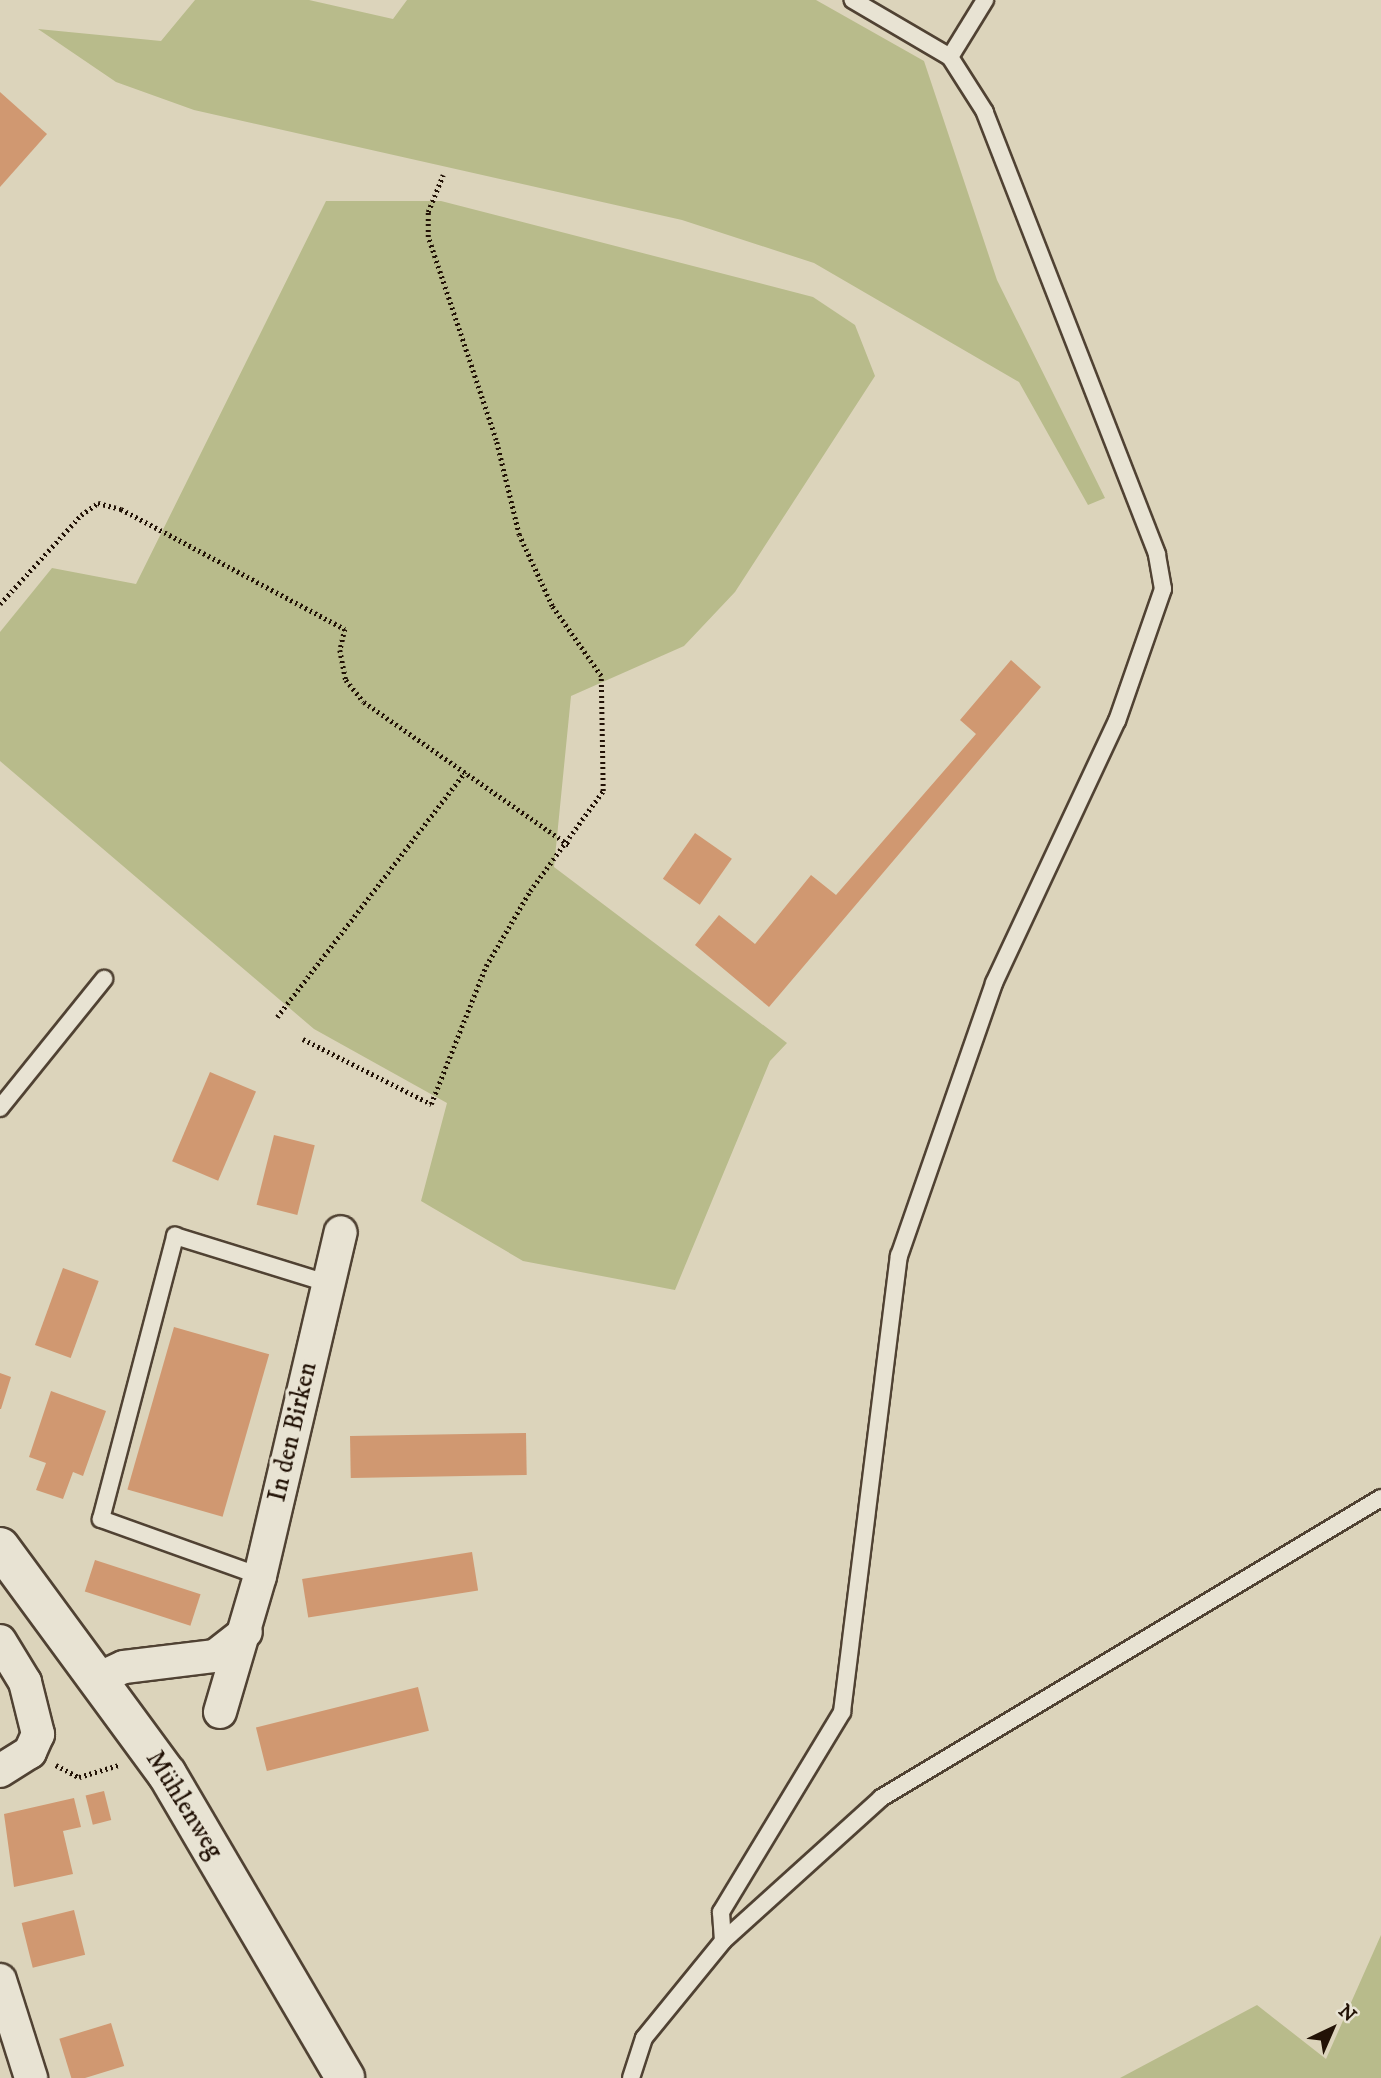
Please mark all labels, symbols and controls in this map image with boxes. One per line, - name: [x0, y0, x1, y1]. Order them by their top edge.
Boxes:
- street label: In den Birken: [262, 1359, 324, 1505]
- street label: Mühlenweg: [139, 1745, 229, 1865]
- north arrow: [1297, 1994, 1367, 2064]
- text: N: [1333, 2000, 1361, 2027]

